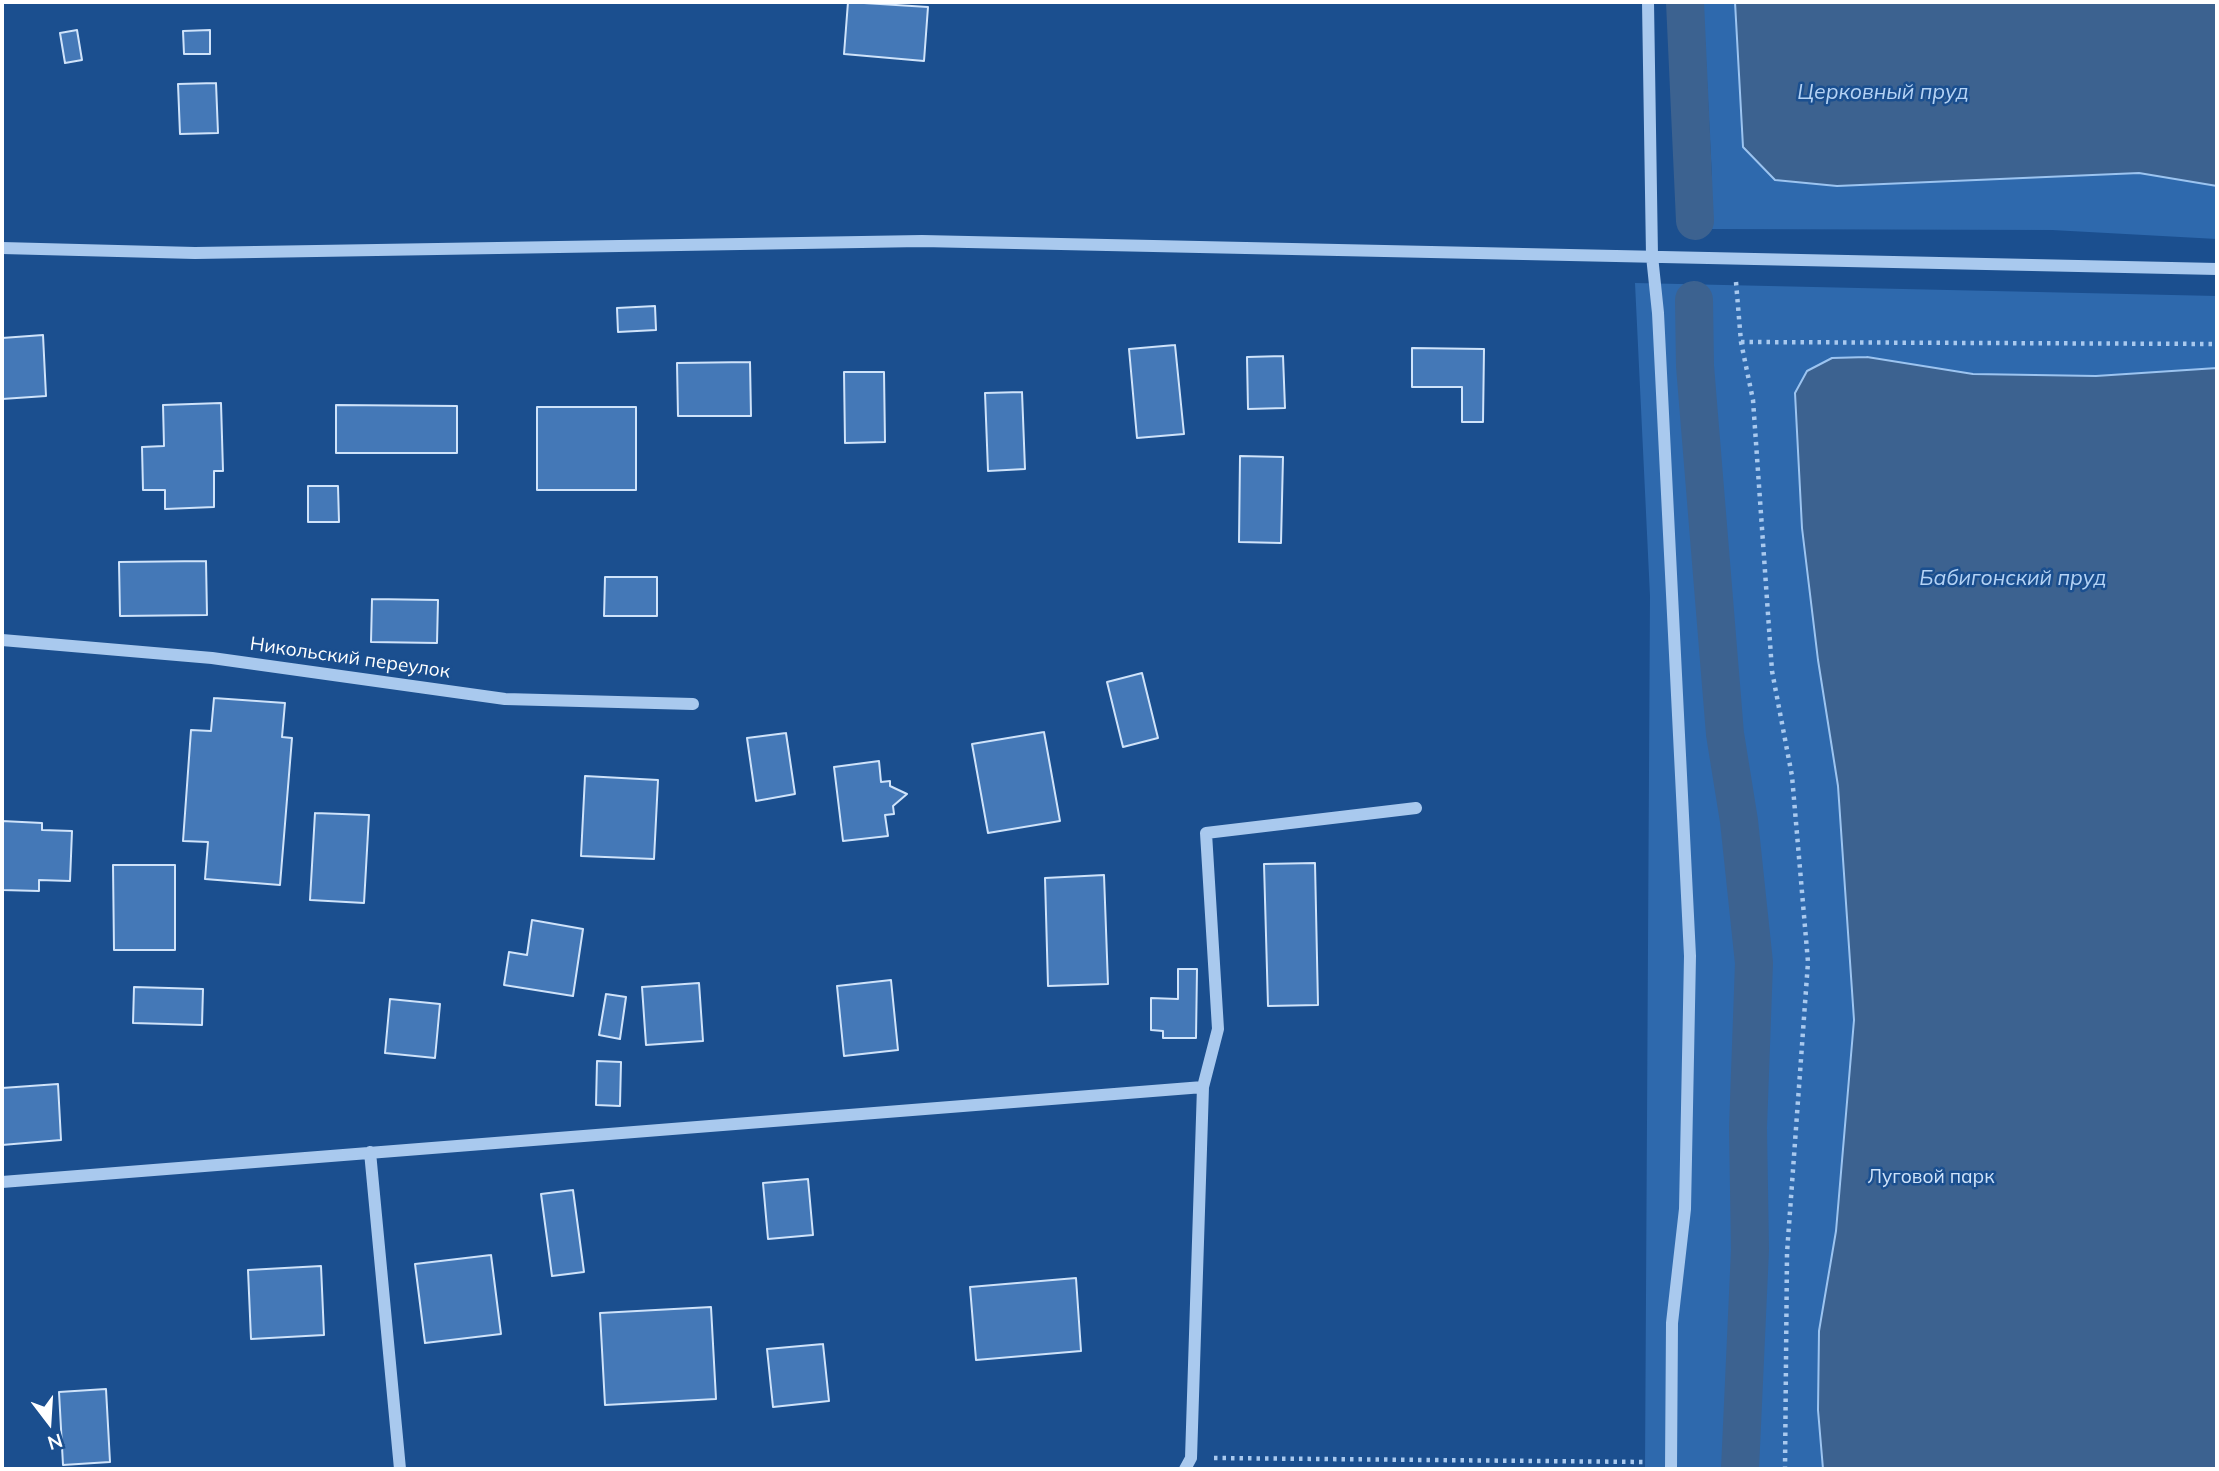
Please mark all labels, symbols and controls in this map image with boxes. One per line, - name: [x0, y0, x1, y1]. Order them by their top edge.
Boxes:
- water label: Церковный пруд: [1797, 80, 1969, 106]
- water label: Бабигонский пруд: [1919, 566, 2107, 592]
- street label: Никольский переулок: [248, 633, 452, 683]
- park label: Луговой парк: [1868, 1166, 1994, 1188]
- north arrow: [14, 1387, 84, 1457]
- text: N: [45, 1429, 66, 1456]

